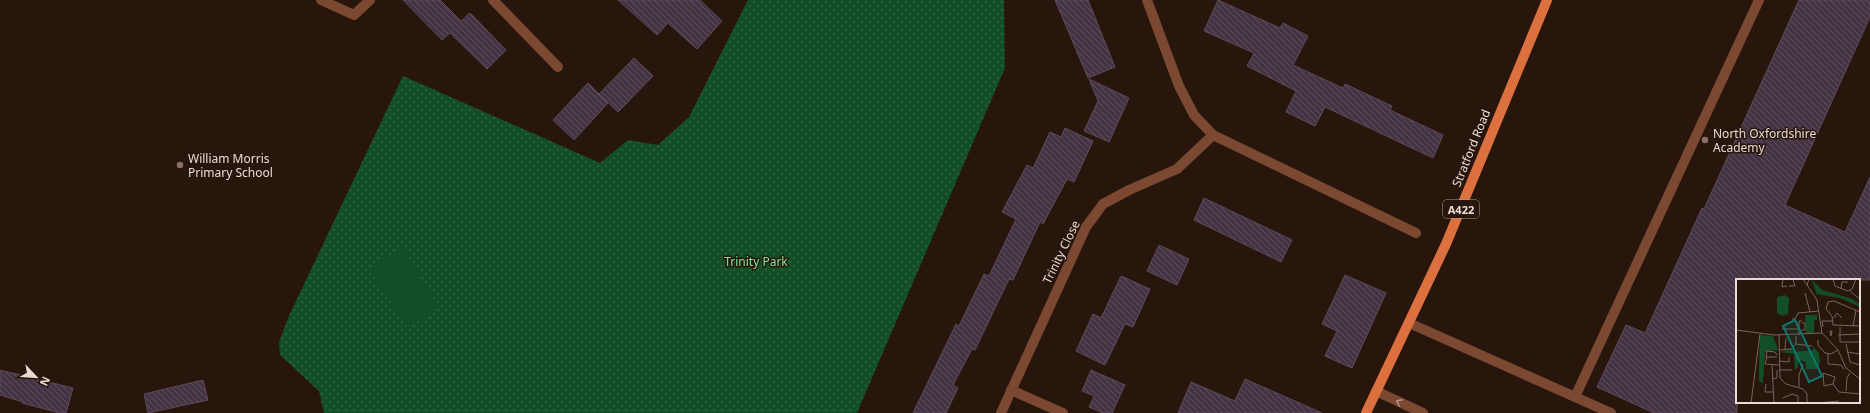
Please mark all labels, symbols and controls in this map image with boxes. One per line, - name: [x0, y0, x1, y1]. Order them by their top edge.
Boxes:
- street label: Stratford Road: [1448, 107, 1494, 189]
- place label: North Oxfordshire Academy: [1713, 125, 1816, 156]
- marker: North Oxfordshire Academy: [1700, 135, 1710, 145]
- place label: William Morris Primary School: [188, 150, 273, 181]
- marker: William Morris Primary School: [175, 160, 185, 170]
- road number: A422: [1443, 200, 1479, 218]
- street label: Trinity Close: [1038, 217, 1084, 287]
- park label: Trinity Park: [724, 253, 788, 270]
- inset map: [1736, 279, 1860, 403]
- north arrow: [16, 357, 56, 397]
- text: N: [37, 374, 54, 389]
- one-way arrow: [1396, 399, 1404, 407]

